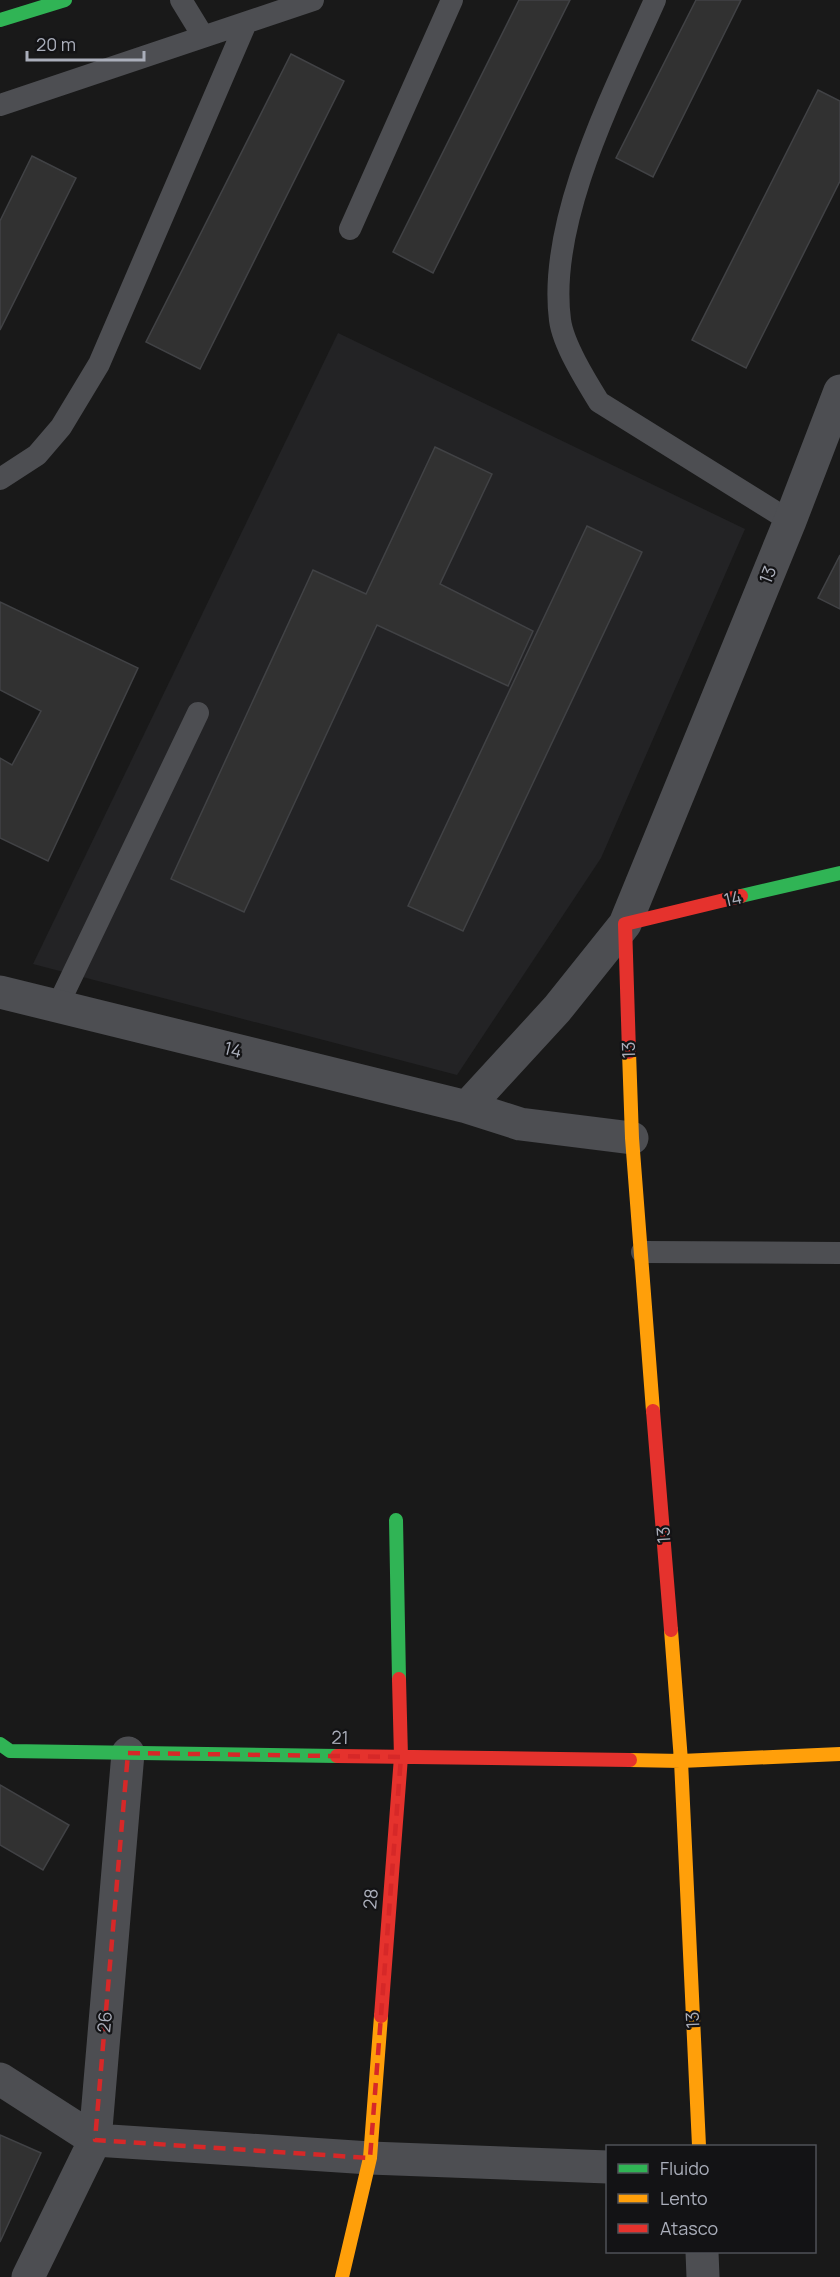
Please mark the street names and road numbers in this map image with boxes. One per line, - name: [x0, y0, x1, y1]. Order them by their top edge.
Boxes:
- street label: 13: [753, 562, 781, 587]
- street label: 14: [721, 884, 744, 912]
- street label: 14: [222, 1035, 245, 1063]
- street label: 13: [616, 1041, 640, 1059]
- street label: 13: [650, 1526, 676, 1544]
- street label: 21: [331, 1725, 349, 1749]
- street label: 28: [357, 1888, 383, 1910]
- street label: 26: [91, 2010, 117, 2034]
- street label: 13: [680, 2011, 704, 2029]

